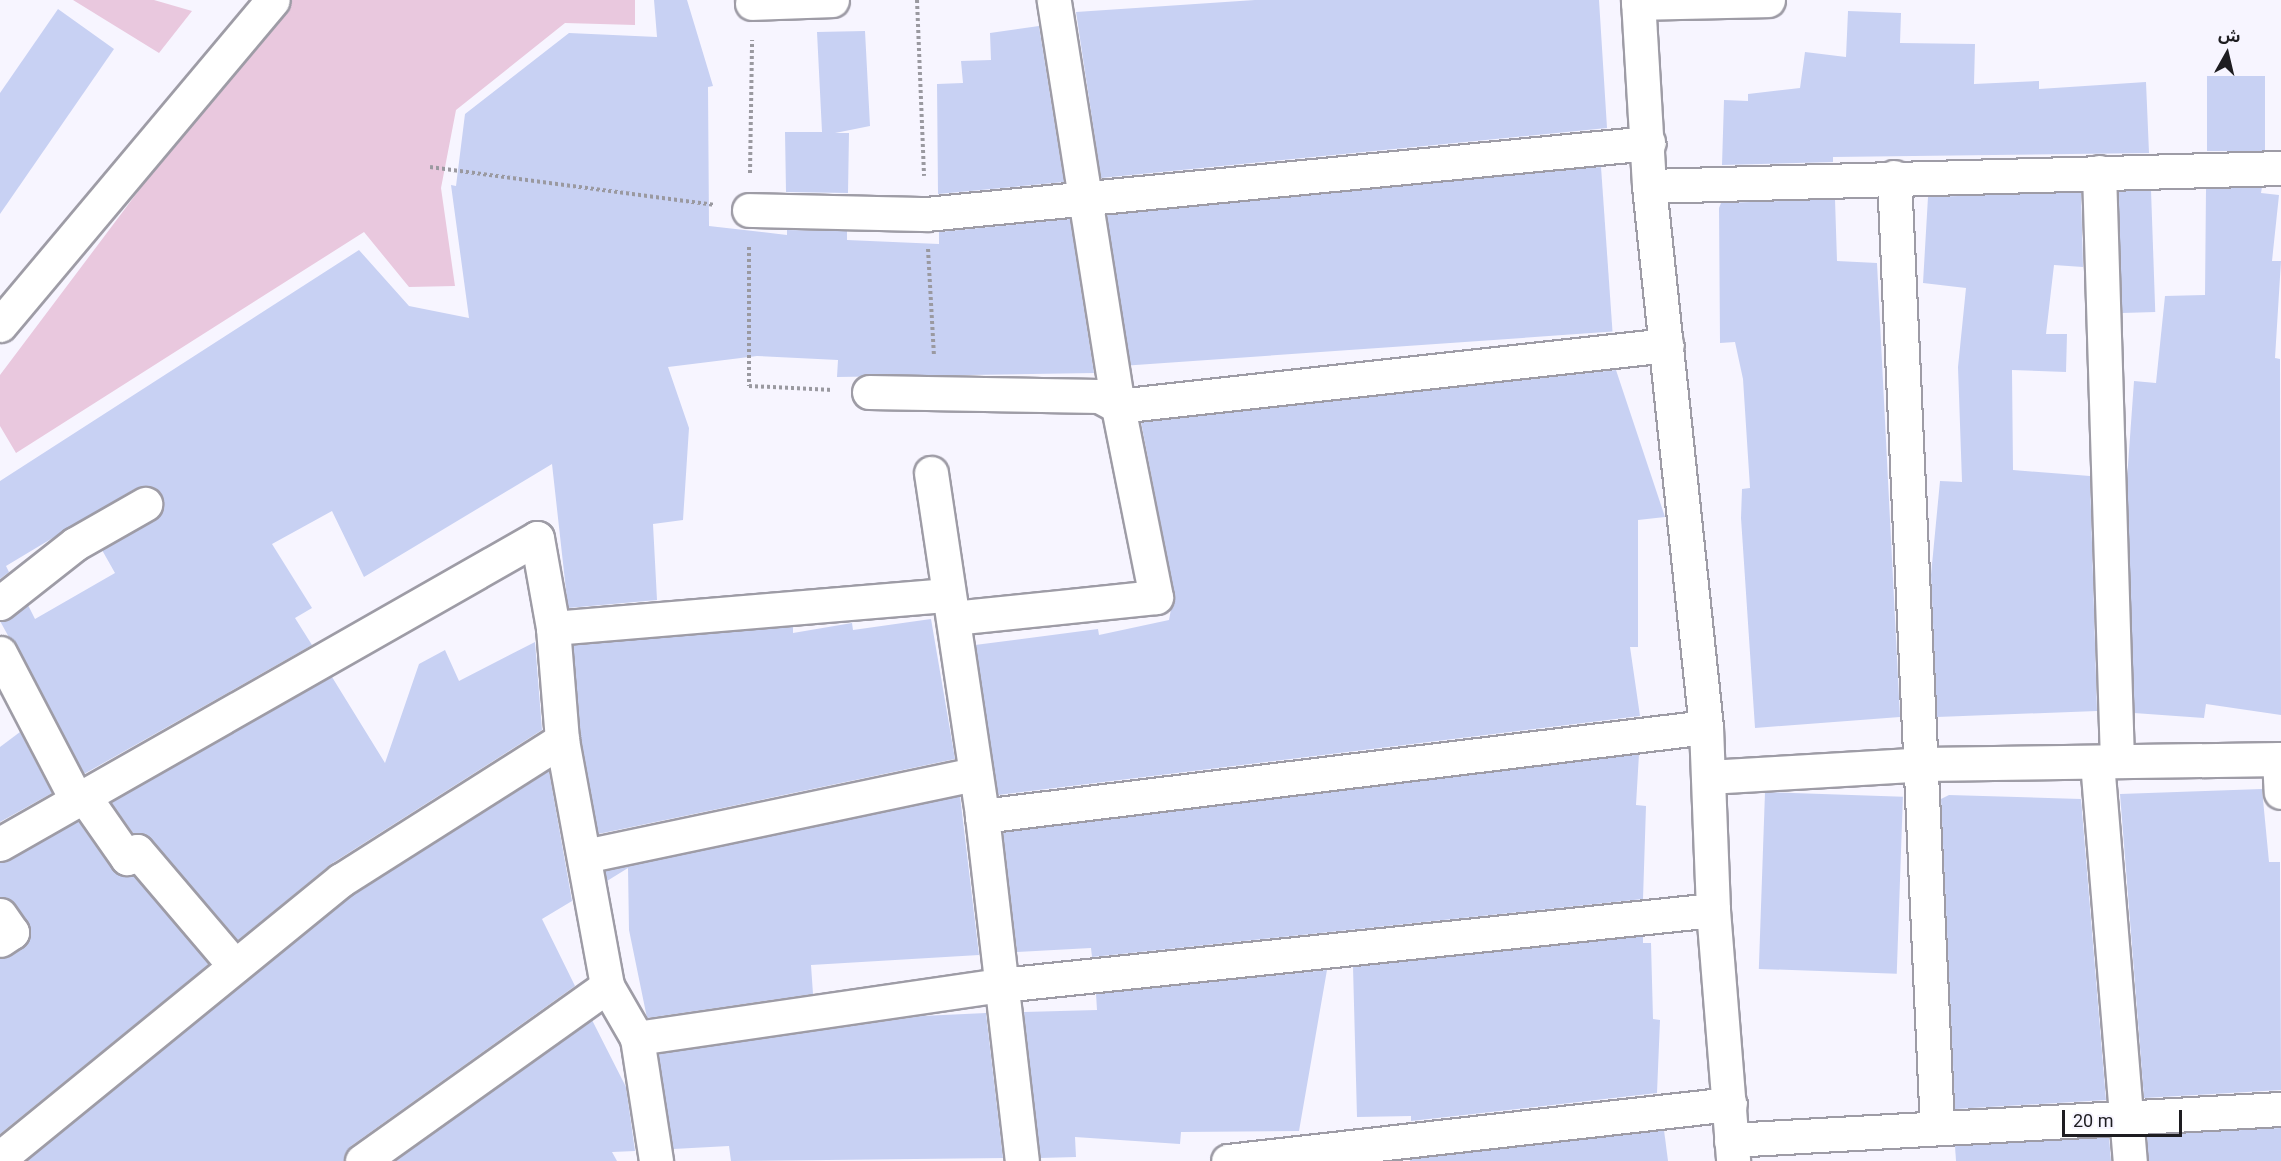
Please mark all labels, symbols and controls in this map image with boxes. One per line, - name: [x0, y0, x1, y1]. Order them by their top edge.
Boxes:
- north arrow: [2197, 24, 2257, 84]
- text: ش: [2217, 25, 2242, 47]
- scale bar: [2065, 1098, 2185, 1136]
- text: 20 m: [2073, 1110, 2113, 1131]

